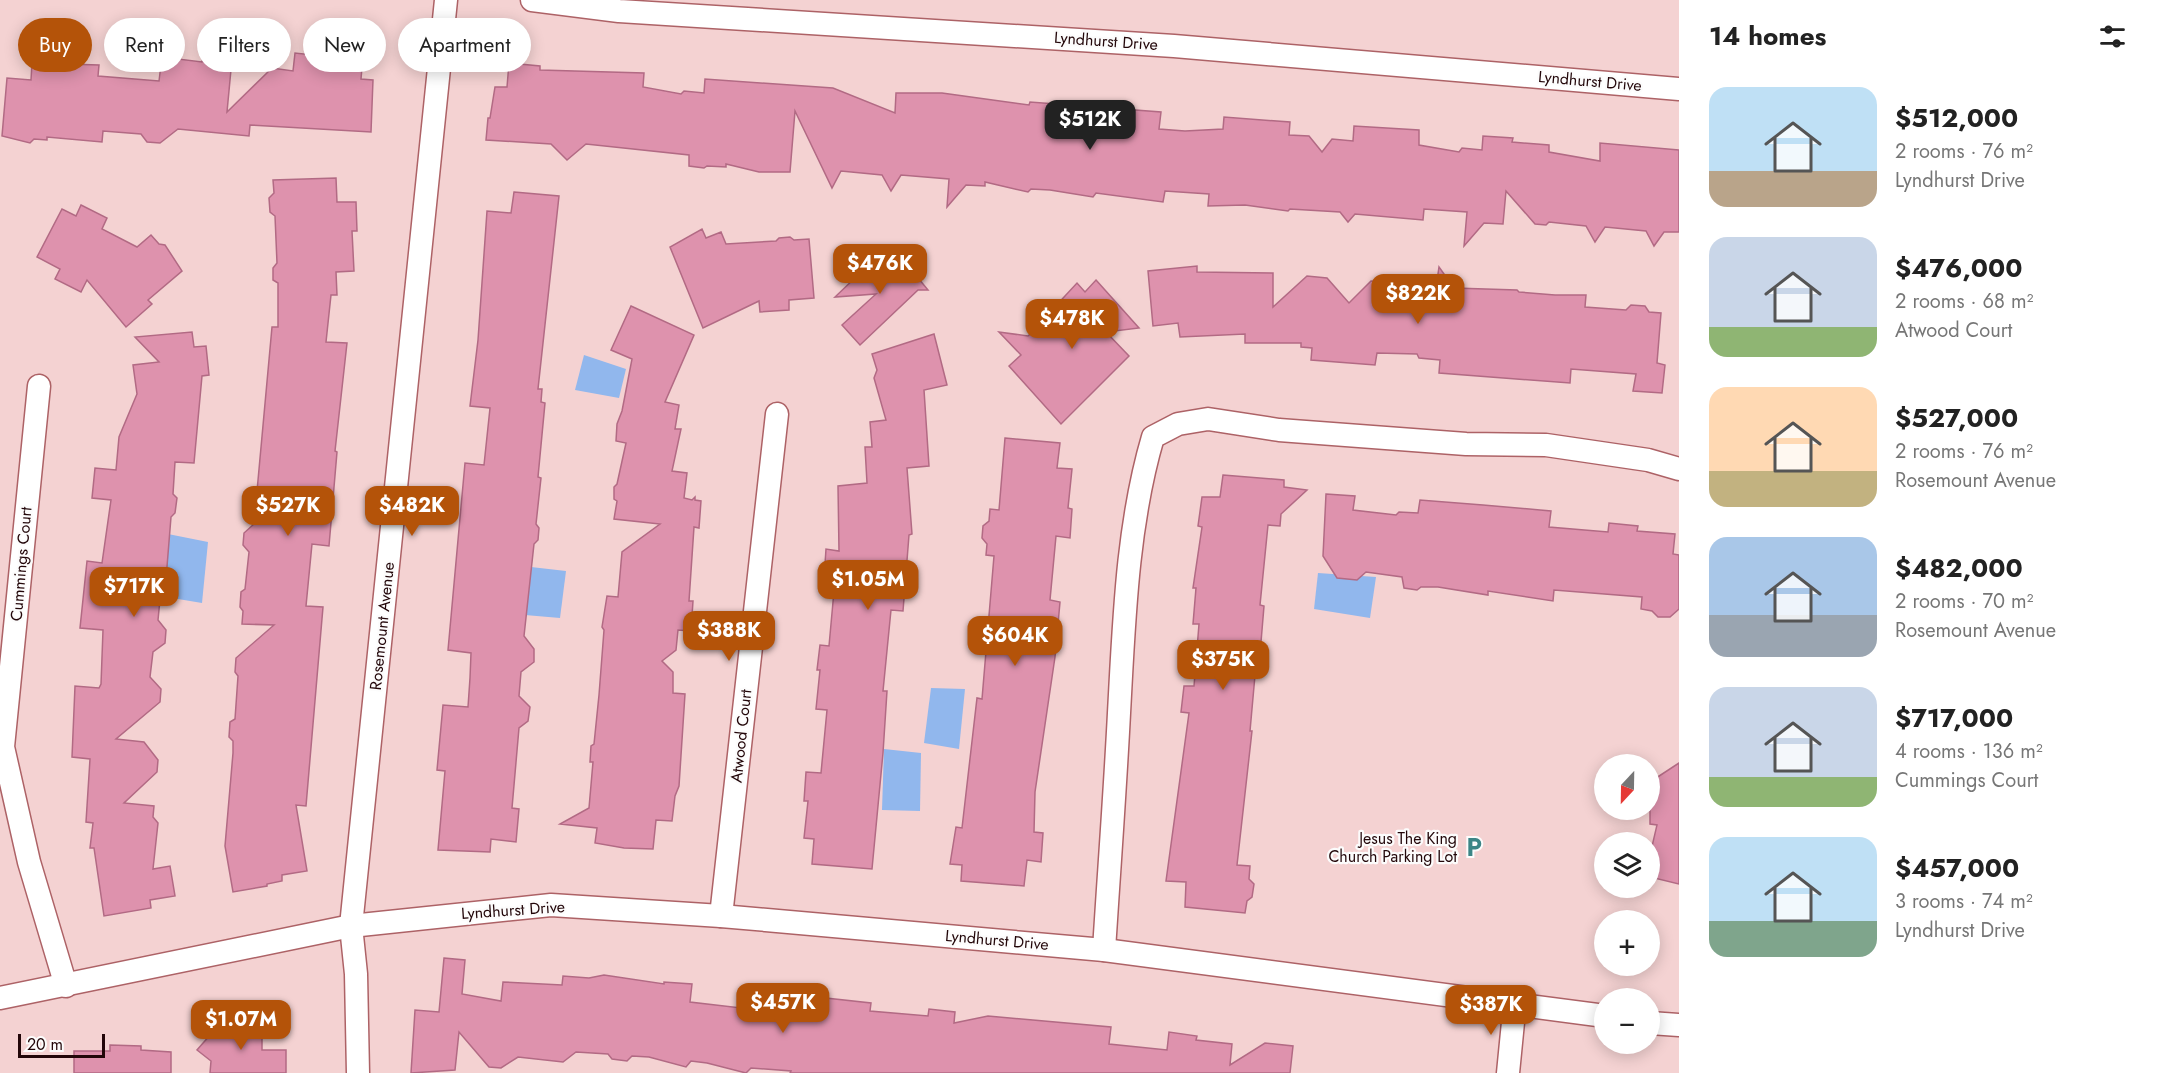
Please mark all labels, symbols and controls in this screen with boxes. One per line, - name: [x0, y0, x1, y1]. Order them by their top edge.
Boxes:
- text: 14 homes: [1709, 17, 1826, 55]
- chip: Buy: [18, 18, 92, 72]
- chip: Rent: [104, 18, 185, 72]
- chip: Filters: [197, 18, 291, 72]
- chip: New: [303, 18, 386, 72]
- chip: Apartment: [398, 18, 531, 72]
- icon: filters: [2096, 20, 2129, 53]
- street label: Lyndhurst Drive: [1053, 26, 1159, 56]
- street label: Lyndhurst Drive: [1537, 65, 1643, 97]
- text: $512,000: [1895, 99, 2018, 137]
- pin: $512K: [1048, 100, 1132, 151]
- text: $512K: [1059, 105, 1121, 134]
- icon: home: [1757, 111, 1829, 183]
- text: 2 rooms · 76 m²: [1895, 137, 2033, 166]
- text: Lyndhurst Drive: [1895, 166, 2025, 195]
- pin: $476K: [838, 244, 922, 295]
- text: $476K: [847, 249, 913, 278]
- text: $476,000: [1895, 249, 2022, 287]
- icon: home: [1757, 261, 1829, 333]
- pin: $822K: [1376, 274, 1460, 325]
- text: $822K: [1385, 279, 1451, 308]
- text: 2 rooms · 68 m²: [1895, 287, 2033, 316]
- pin: $478K: [1030, 299, 1114, 350]
- text: $478K: [1040, 304, 1104, 333]
- text: Atwood Court: [1895, 316, 2012, 345]
- text: $527,000: [1895, 399, 2018, 437]
- icon: home: [1757, 411, 1829, 483]
- text: 2 rooms · 76 m²: [1895, 437, 2033, 466]
- text: Rosemount Avenue: [1895, 466, 2056, 495]
- pin: $527K: [246, 486, 330, 537]
- pin: $482K: [370, 486, 454, 537]
- text: $527K: [256, 491, 320, 520]
- text: $482K: [379, 491, 445, 520]
- street label: Cummings Court: [5, 506, 37, 622]
- text: $482,000: [1895, 549, 2023, 587]
- pin: $1.05M: [819, 560, 917, 611]
- street label: Rosemount Avenue: [364, 561, 400, 691]
- icon: home: [1757, 561, 1829, 633]
- text: $1.05M: [831, 565, 905, 594]
- pin: $717K: [92, 567, 176, 618]
- text: $717K: [104, 572, 164, 601]
- text: 2 rooms · 70 m²: [1895, 587, 2033, 616]
- pin: $388K: [687, 611, 771, 662]
- text: $388K: [697, 616, 761, 645]
- pin: $604K: [973, 616, 1057, 667]
- text: Rosemount Avenue: [1895, 616, 2056, 645]
- text: $604K: [982, 621, 1049, 650]
- pin: $375K: [1181, 640, 1265, 691]
- text: $375K: [1191, 645, 1255, 674]
- street label: Atwood Court: [725, 688, 757, 784]
- text: $717,000: [1895, 699, 2013, 737]
- icon: home: [1757, 711, 1829, 783]
- text: 4 rooms · 136 m²: [1895, 737, 2043, 766]
- north arrow: [1594, 754, 1660, 820]
- map controls: [1594, 754, 1660, 1054]
- text: Cummings Court: [1895, 766, 2038, 795]
- place label: Jesus The King Church Parking Lot: [1328, 827, 1457, 868]
- button: layers: [1594, 832, 1660, 898]
- parking icon: Jesus The King Church Parking Lot: [1462, 835, 1486, 859]
- text: $457,000: [1895, 849, 2019, 887]
- icon: home: [1757, 861, 1829, 933]
- text: 3 rooms · 74 m²: [1895, 887, 2033, 916]
- street label: Lyndhurst Drive: [460, 895, 566, 925]
- button: +: [1594, 910, 1660, 976]
- text: Lyndhurst Drive: [1895, 916, 2025, 945]
- street label: Lyndhurst Drive: [944, 924, 1050, 956]
- pin: $457K: [741, 983, 825, 1034]
- pin: $387K: [1449, 985, 1533, 1036]
- text: $457K: [750, 988, 816, 1017]
- button: −: [1594, 988, 1660, 1054]
- text: $387K: [1459, 990, 1523, 1019]
- pin: $1.07M: [192, 1000, 290, 1051]
- text: $1.07M: [205, 1005, 277, 1034]
- scale bar: [18, 1031, 105, 1058]
- text: 20 m: [27, 1033, 63, 1056]

